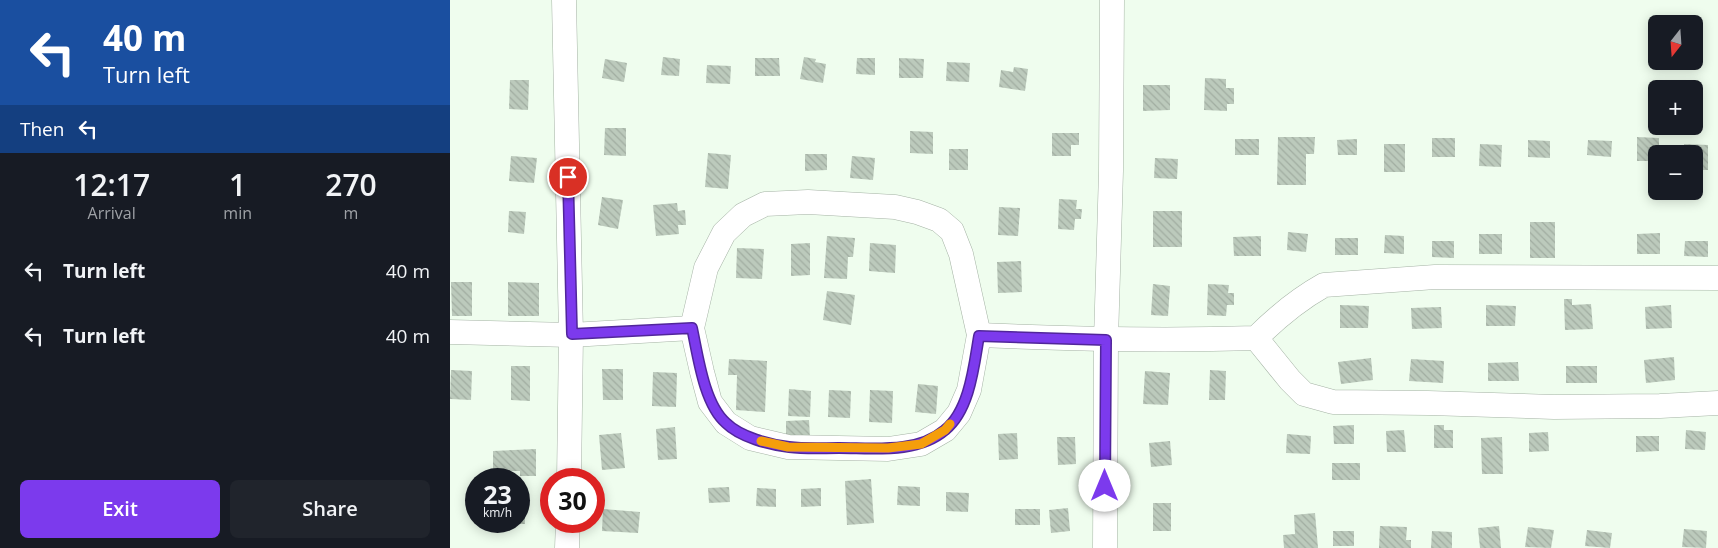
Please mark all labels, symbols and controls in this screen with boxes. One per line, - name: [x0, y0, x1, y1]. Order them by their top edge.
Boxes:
- text: 40 m: [103, 14, 186, 61]
- north arrow: [1648, 15, 1702, 70]
- map controls: [1648, 15, 1703, 200]
- icon: left: [20, 20, 85, 85]
- text: Turn left: [103, 59, 190, 89]
- button: +: [1648, 80, 1703, 135]
- icon: left: [74, 115, 102, 143]
- text: Then: [20, 116, 64, 142]
- button: −: [1648, 145, 1703, 200]
- pin: [547, 156, 589, 198]
- icon: arrive: [554, 163, 582, 191]
- text: 12:17: [73, 164, 150, 205]
- text: 1: [229, 164, 246, 205]
- text: 270: [325, 164, 377, 205]
- text: Arrival: [88, 202, 136, 224]
- text: min: [223, 202, 252, 224]
- text: m: [344, 202, 358, 224]
- icon: left: [20, 257, 48, 285]
- text: Turn left: [63, 258, 145, 284]
- text: 40 m: [386, 258, 430, 284]
- icon: left: [20, 322, 48, 350]
- text: Turn left: [63, 323, 145, 349]
- text: 40 m: [386, 323, 430, 349]
- position arrow: [1078, 459, 1130, 511]
- speed limit sign: 30: [540, 468, 605, 533]
- text: 23: [483, 477, 512, 511]
- button: Exit: [20, 480, 220, 538]
- button: Share: [230, 480, 430, 538]
- text: km/h: [483, 504, 512, 521]

